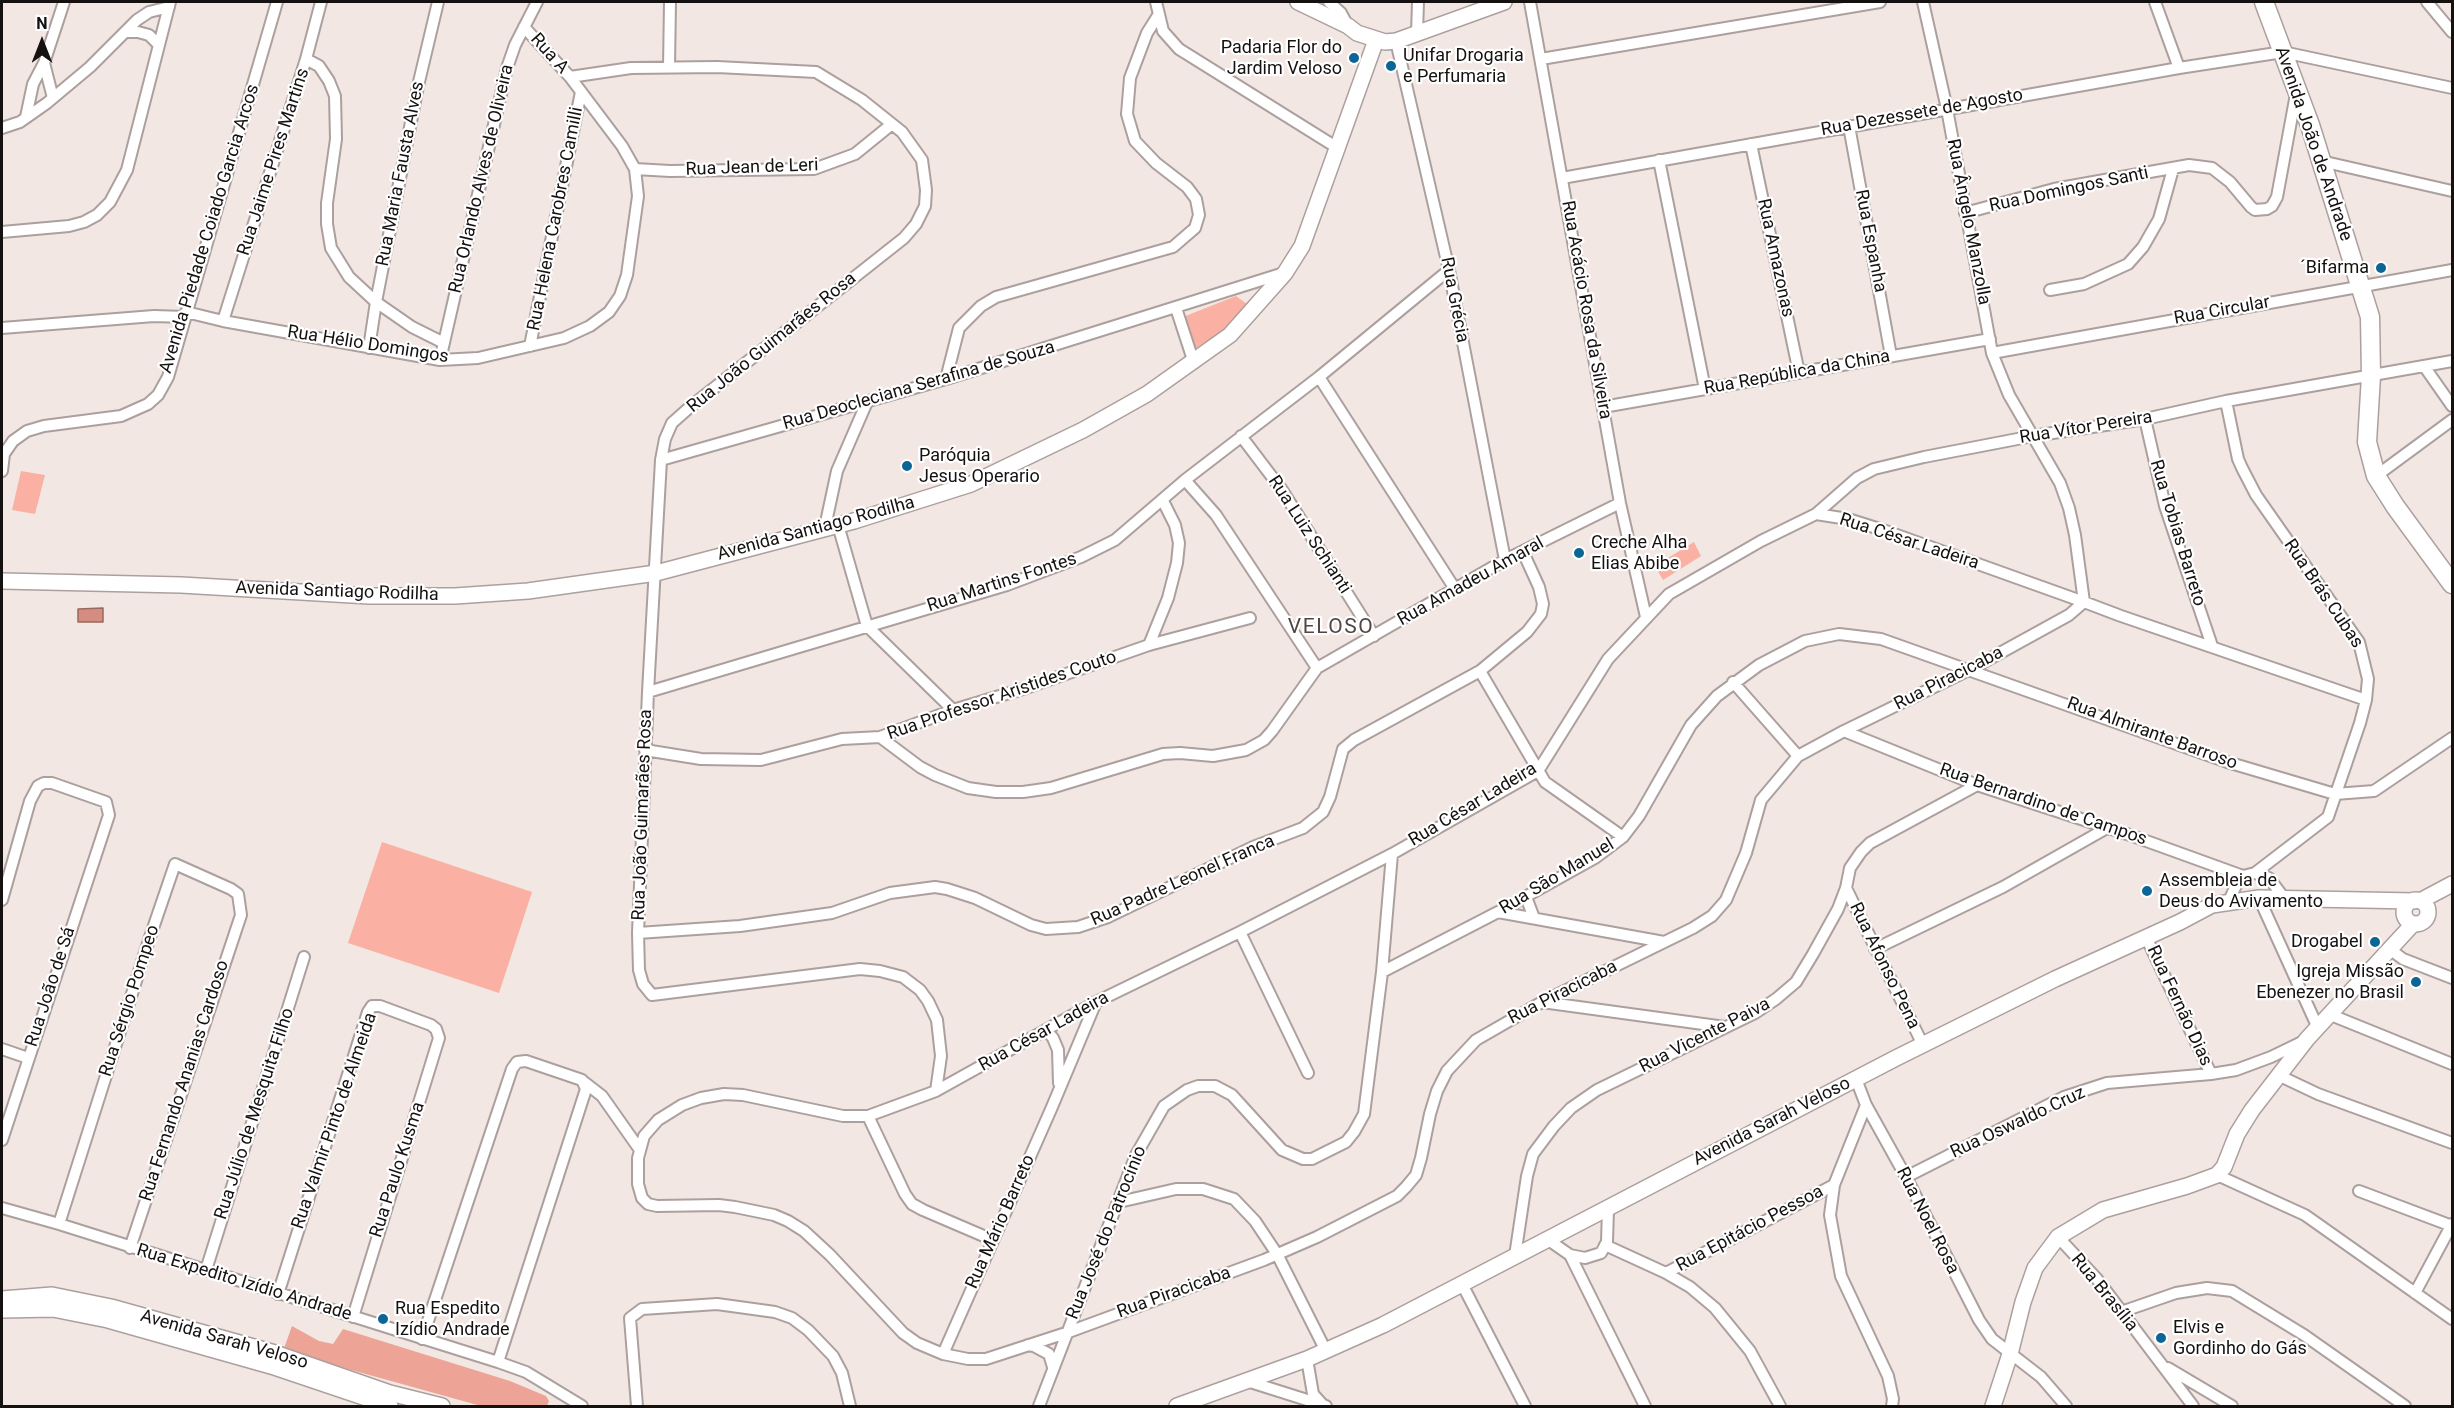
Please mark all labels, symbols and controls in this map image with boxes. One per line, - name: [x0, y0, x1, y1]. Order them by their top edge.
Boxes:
- north arrow: [12, 12, 72, 72]
- text: N: [36, 14, 48, 33]
- street label: Rua A: [525, 29, 573, 79]
- place label: Padaria Flor do Jardim Veloso: [1221, 37, 1342, 80]
- street label: Avenida João de Andrade: [2270, 44, 2356, 244]
- place label: Unifar Drogaria e Perfumaria: [1403, 45, 1524, 88]
- marker: Padaria Flor do Jardim Veloso: [1347, 51, 1361, 65]
- marker: Unifar Drogaria e Perfumaria: [1384, 59, 1398, 73]
- street label: Rua Orlando Alves de Oliveira: [445, 63, 519, 295]
- street label: Rua Jaime Pires Martins: [233, 66, 315, 258]
- street label: Rua Maria Fausta Alves: [372, 80, 430, 268]
- street label: Avenida Piedade Coiado Garcia Arcos: [156, 82, 264, 376]
- street label: Rua Dezessete de Agosto: [1819, 85, 2025, 141]
- street label: Rua Helena Carobres Camilli: [524, 105, 588, 333]
- street label: Rua Ângelo Manzolla: [1941, 137, 1995, 307]
- street label: Rua Jean de Leri: [685, 155, 819, 181]
- street label: Rua Domingos Santi: [1987, 163, 2151, 217]
- street label: Rua Espanha: [1849, 188, 1891, 294]
- street label: Rua Amazonas: [1752, 197, 1798, 319]
- street label: Rua Acácio Rosa da Silveira: [1556, 199, 1616, 421]
- street label: Rua Grécia: [1435, 255, 1473, 345]
- place label: ´Bifarma: [2300, 257, 2369, 279]
- marker: ´Bifarma: [2374, 261, 2388, 275]
- street label: Rua João Guimarães Rosa: [683, 268, 861, 418]
- street label: Rua Circular: [2172, 292, 2272, 330]
- street label: Rua Hélio Domingos: [286, 322, 450, 368]
- street label: Rua Deocleciana Serafina de Souza: [781, 337, 1057, 435]
- street label: Rua República da China: [1702, 346, 1892, 400]
- street label: Rua Vítor Pereira: [2018, 407, 2154, 449]
- place label: Paróquia Jesus Operario: [919, 445, 1040, 488]
- street label: Rua Tobias Barreto: [2144, 457, 2210, 609]
- marker: Paróquia Jesus Operario: [900, 459, 914, 473]
- street label: Rua Luiz Schianti: [1263, 472, 1355, 598]
- street label: Avenida Santiago Rodilha: [715, 492, 917, 566]
- street label: Rua César Ladeira: [1837, 509, 1981, 575]
- place label: Creche Alha Elias Abibe: [1591, 532, 1687, 574]
- street label: Rua Amadeu Amaral: [1394, 533, 1548, 631]
- street label: Rua Brás Cubas: [2279, 535, 2367, 653]
- marker: Creche Alha Elias Abibe: [1572, 546, 1586, 560]
- street label: Rua Martins Fontes: [924, 549, 1080, 617]
- street label: Avenida Santiago Rodilha: [235, 578, 439, 606]
- district label: VELOSO: [1288, 615, 1374, 641]
- street label: Rua Piracicaba: [1891, 642, 2007, 716]
- street label: Rua Professor Aristides Couto: [885, 647, 1119, 745]
- street label: Rua Almirante Barroso: [2064, 693, 2240, 775]
- street label: Rua João Guimarães Rosa: [629, 709, 657, 921]
- street label: Rua César Ladeira: [1405, 758, 1541, 852]
- street label: Rua Bernardino de Campos: [1936, 759, 2150, 851]
- street label: Rua Padre Leonel Franca: [1088, 831, 1278, 931]
- street label: Rua São Manuel: [1496, 834, 1618, 920]
- place label: Assembleia de Deus do Avivamento: [2159, 870, 2323, 912]
- marker: Assembleia de Deus do Avivamento: [2140, 884, 2154, 898]
- street label: Rua Afonso Pena: [1844, 899, 1924, 1033]
- street label: Rua Sérgio Pompeo: [95, 923, 165, 1079]
- street label: Rua João de Sá: [21, 924, 81, 1050]
- place label: Drogabel: [2291, 931, 2363, 953]
- marker: Drogabel: [2368, 935, 2382, 949]
- street label: Rua Fernão Dias: [2142, 942, 2216, 1070]
- street label: Rua Piracicaba: [1505, 956, 1621, 1030]
- street label: Rua Fernando Ananias Cardoso: [136, 958, 234, 1204]
- place label: Igreja Missão Ebenezer no Brasil: [2256, 961, 2404, 1004]
- marker: Igreja Missão Ebenezer no Brasil: [2409, 975, 2423, 989]
- street label: Rua César Ladeira: [975, 987, 1113, 1077]
- street label: Rua Vicente Paiva: [1636, 994, 1774, 1078]
- street label: Rua Júlio de Mesquita Filho: [211, 1006, 299, 1222]
- street label: Rua Valmir Pinto de Almeida: [288, 1010, 382, 1232]
- street label: Avenida Sarah Veloso: [1690, 1073, 1854, 1171]
- street label: Rua Oswaldo Cruz: [1947, 1082, 2089, 1164]
- street label: Rua Paulo Kusma: [366, 1100, 430, 1240]
- street label: Rua José do Patrocínio: [1062, 1143, 1152, 1323]
- street label: Rua Mário Barreto: [962, 1152, 1040, 1292]
- street label: Rua Noel Rosa: [1891, 1164, 1963, 1278]
- street label: Rua Epitácio Pessoa: [1673, 1181, 1827, 1277]
- street label: Rua Expedito Izídio Andrade: [134, 1240, 354, 1326]
- street label: Rua Brasília: [2066, 1250, 2142, 1336]
- street label: Rua Piracicaba: [1114, 1262, 1234, 1324]
- place label: Rua Espedito Izídio Andrade: [395, 1298, 510, 1340]
- street label: Avenida Sarah Veloso: [138, 1306, 310, 1374]
- marker: Rua Espedito Izídio Andrade: [376, 1312, 390, 1326]
- place label: Elvis e Gordinho do Gás: [2173, 1317, 2307, 1360]
- marker: Elvis e Gordinho do Gás: [2154, 1331, 2168, 1345]

